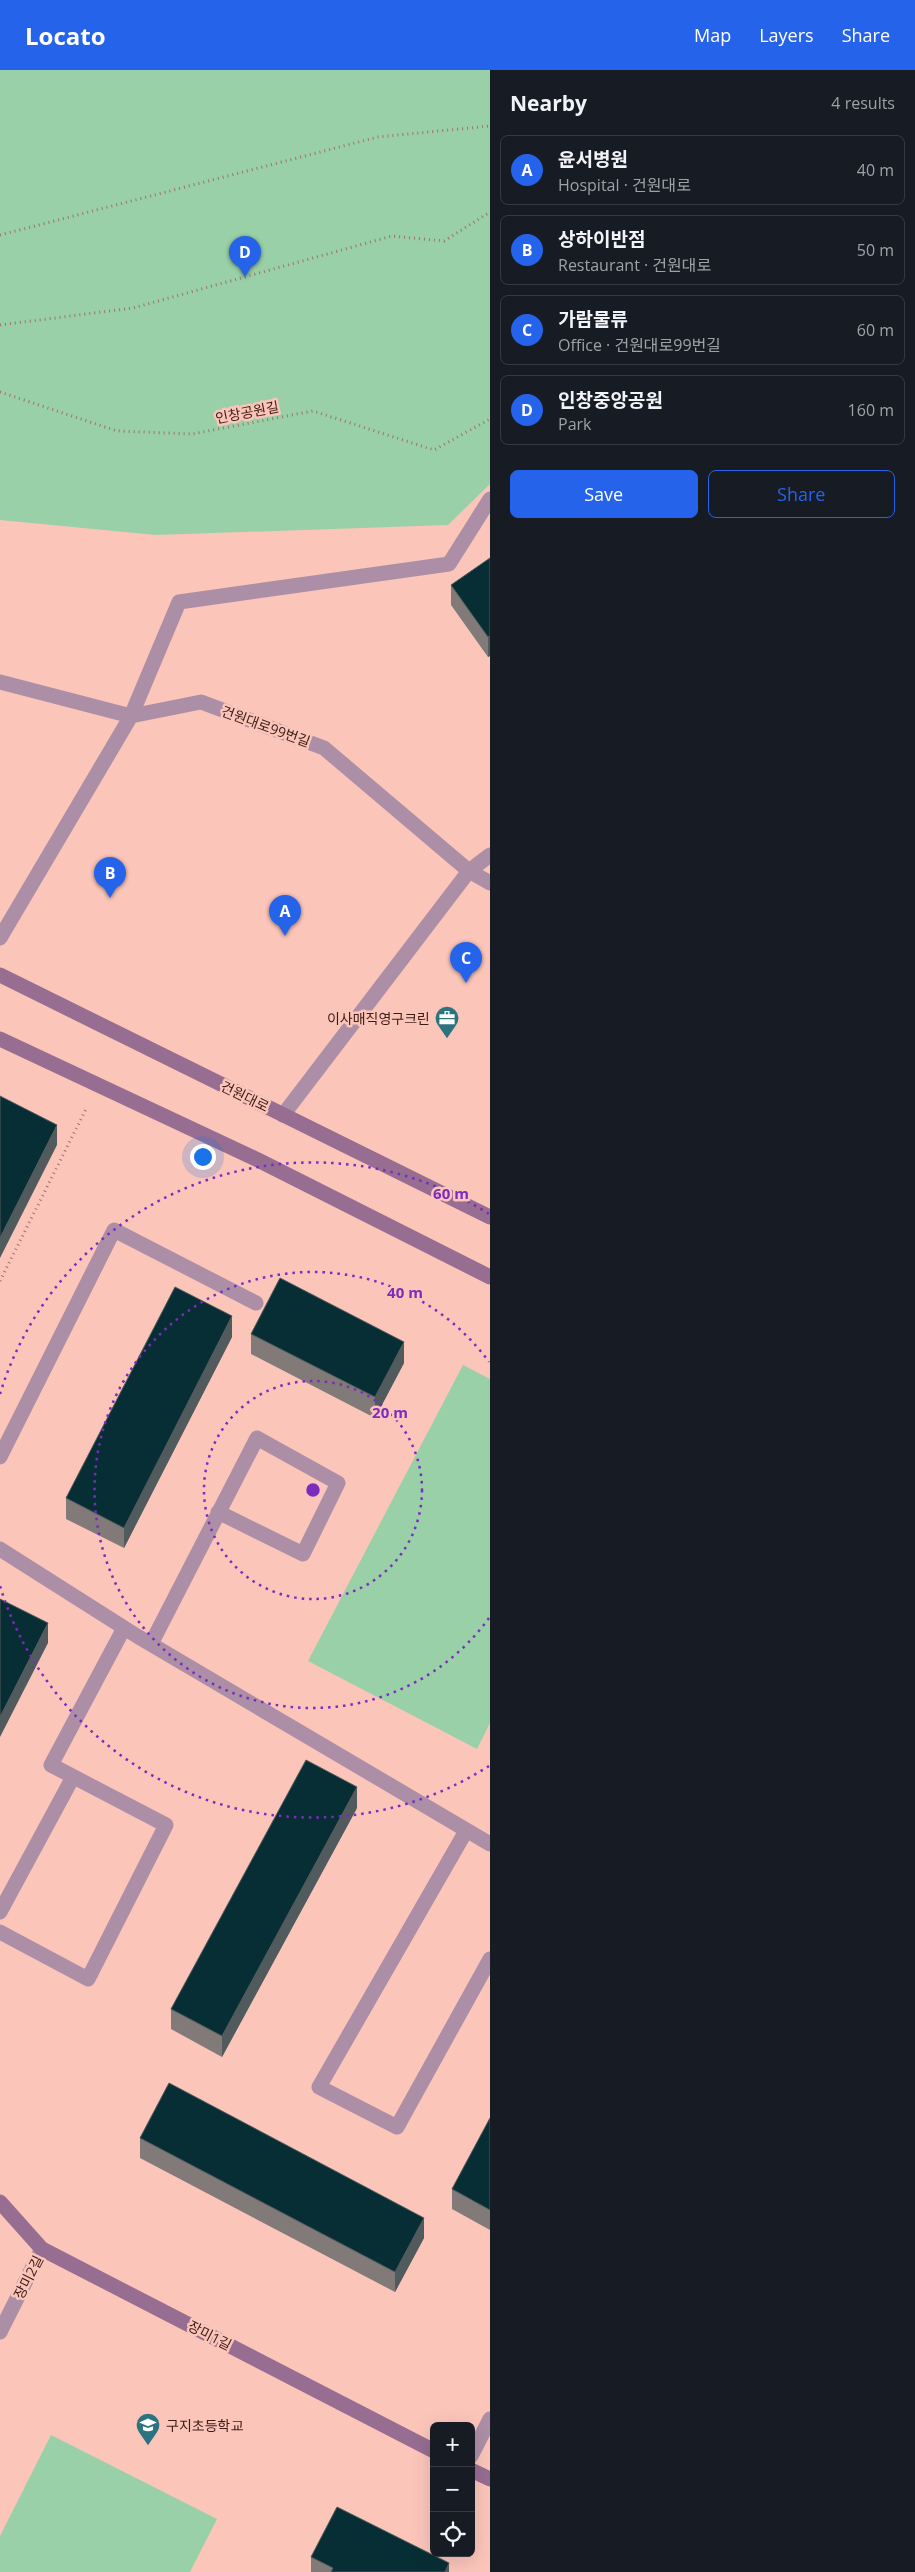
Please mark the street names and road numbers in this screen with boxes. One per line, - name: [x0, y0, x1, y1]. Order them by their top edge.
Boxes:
- street label: 인창공원길: [214, 397, 280, 427]
- street label: 건원대로99번길: [219, 701, 313, 751]
- street label: 건원대로: [218, 1076, 272, 1116]
- street label: 장미2길: [9, 2252, 47, 2302]
- street label: 장미1길: [185, 2316, 235, 2354]

